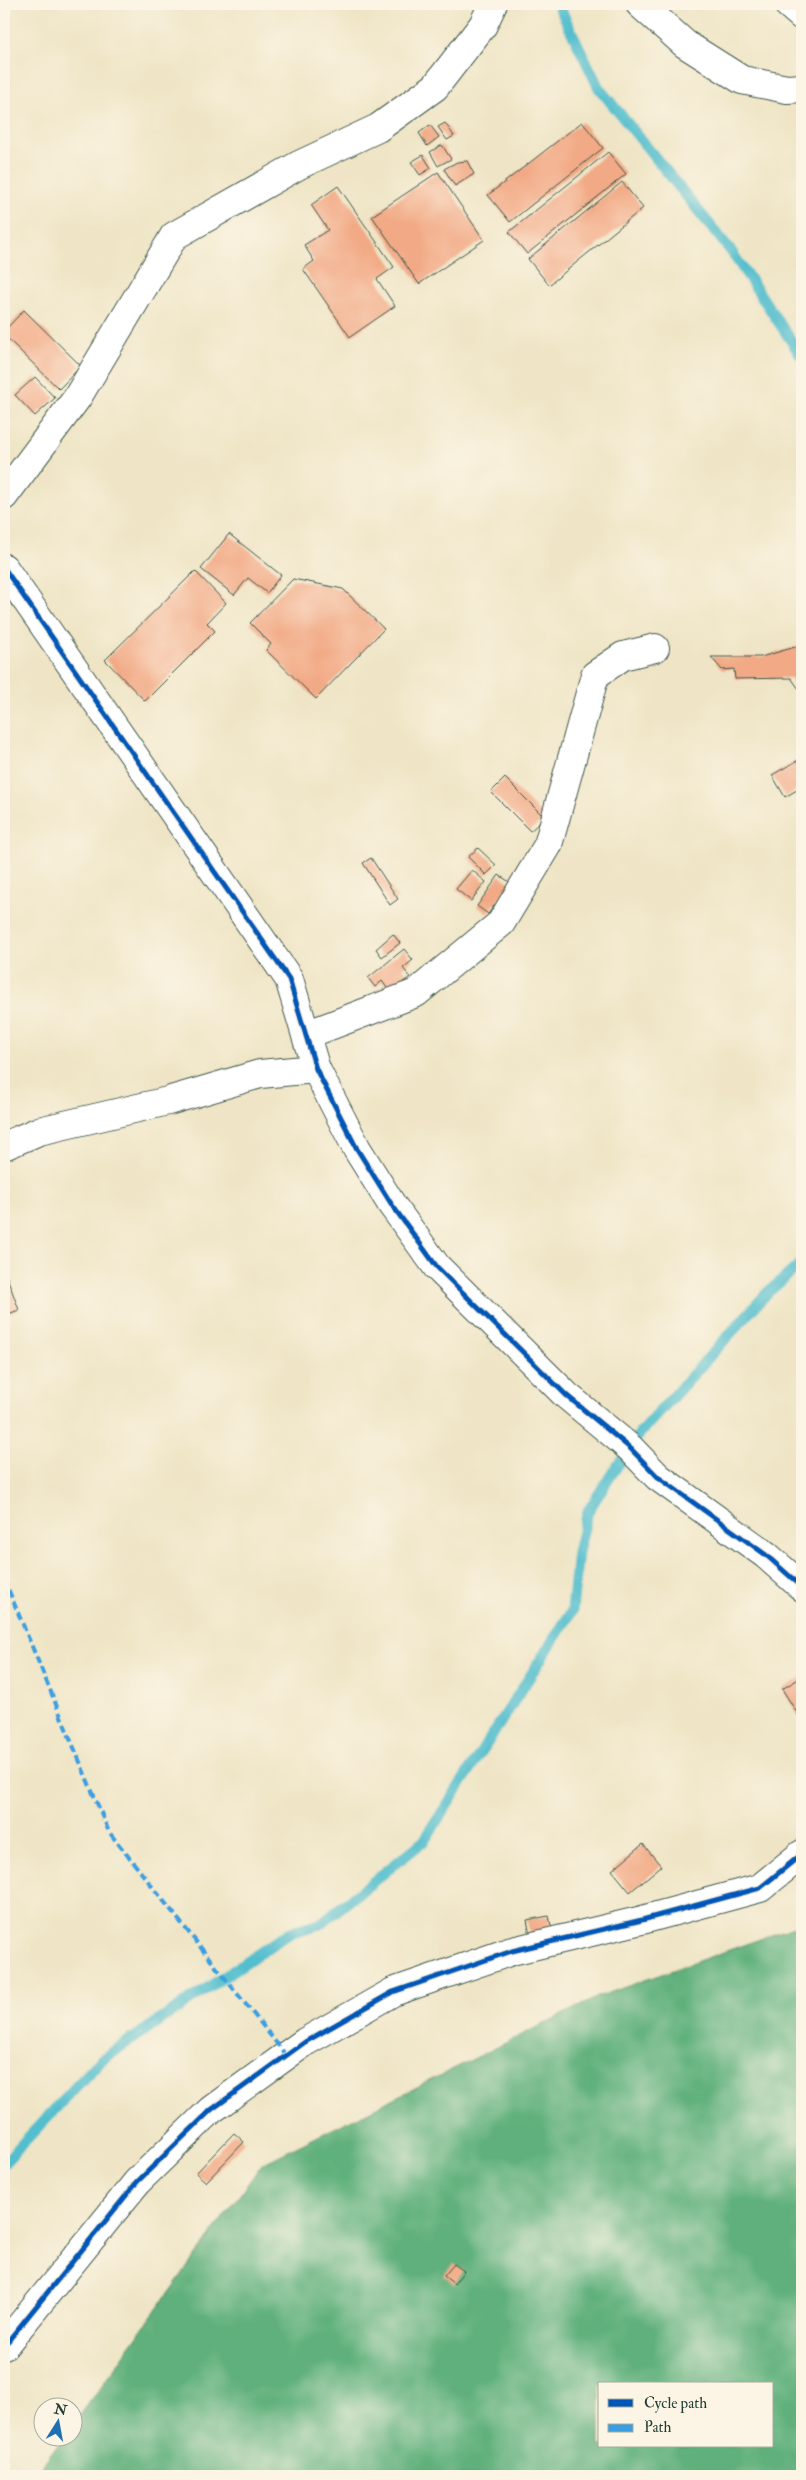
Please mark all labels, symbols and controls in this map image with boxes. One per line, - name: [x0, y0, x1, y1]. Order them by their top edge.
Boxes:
- legend: [598, 2382, 774, 2448]
- text: Cycle path: [644, 2394, 707, 2414]
- north arrow: [32, 2398, 82, 2448]
- text: N: [52, 2400, 69, 2419]
- text: Path: [644, 2418, 671, 2437]

